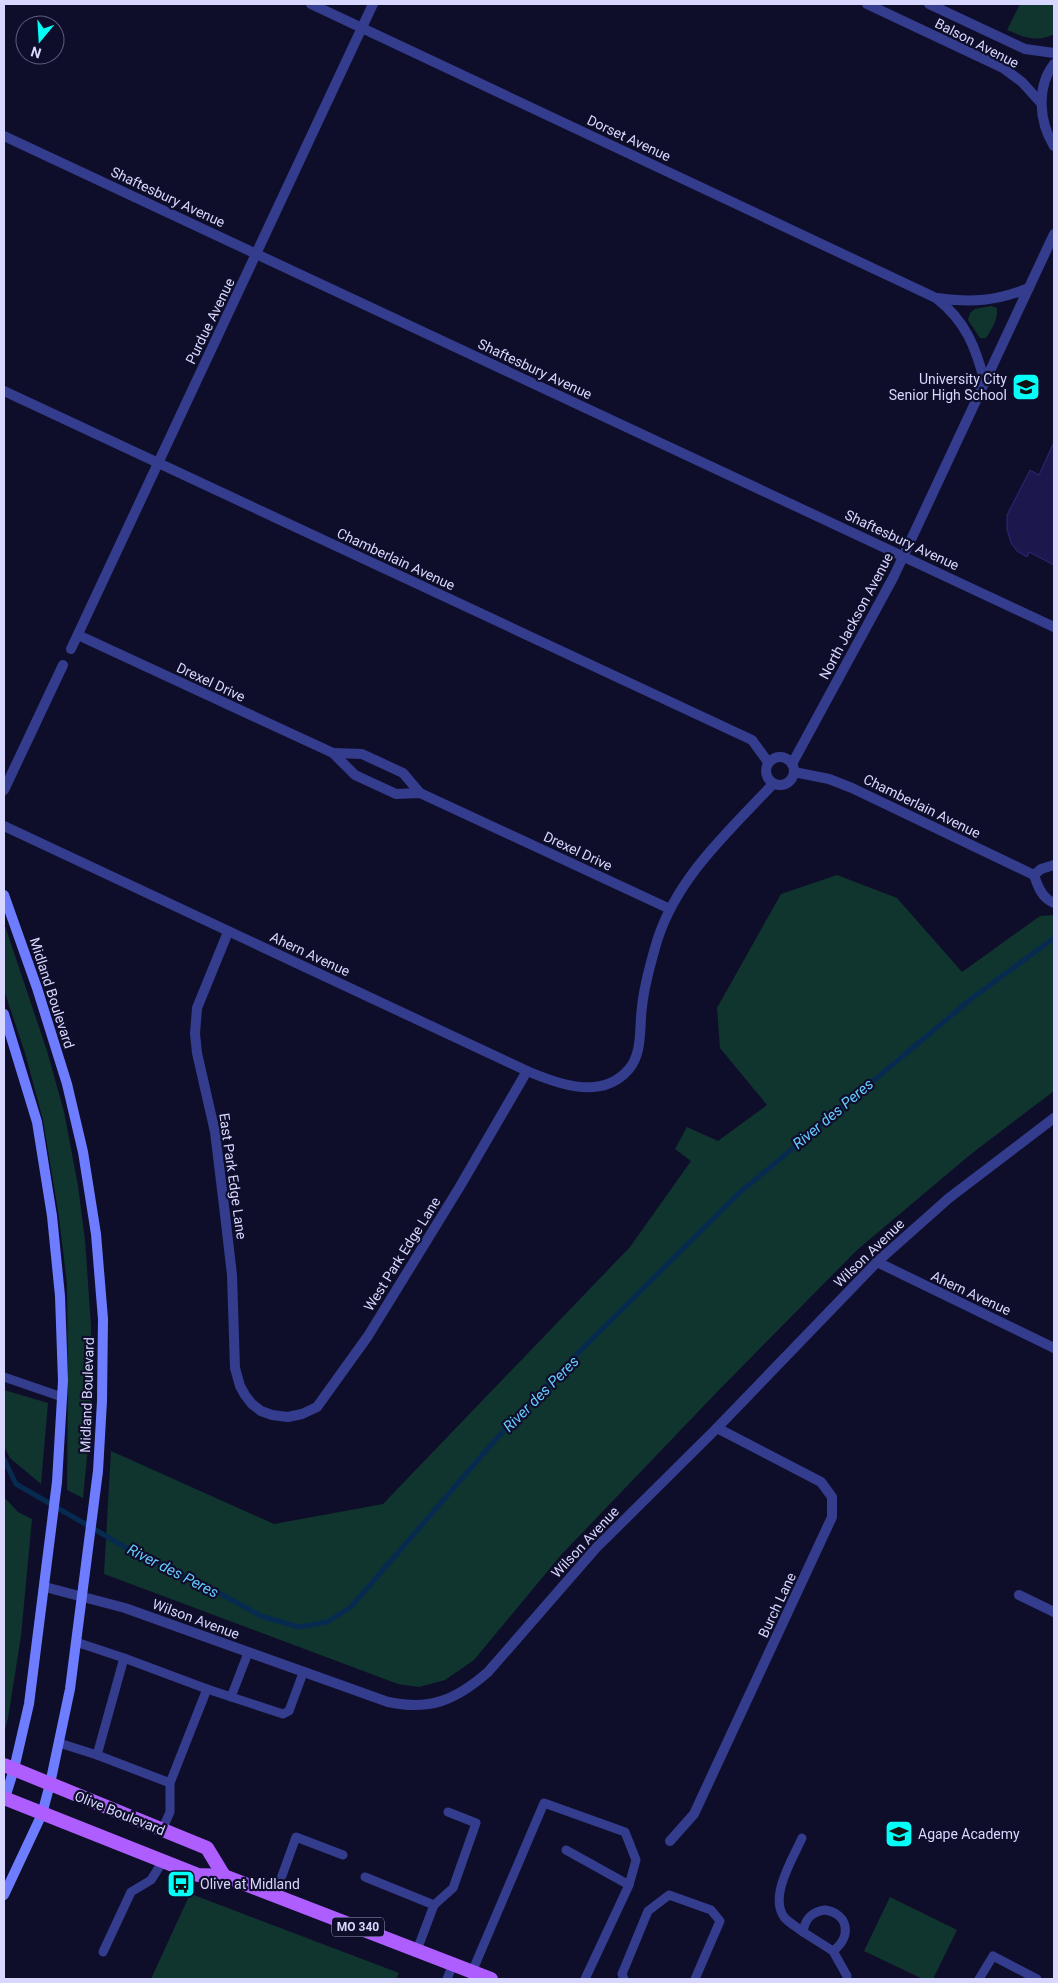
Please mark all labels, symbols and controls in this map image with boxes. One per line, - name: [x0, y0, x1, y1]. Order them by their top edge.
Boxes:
- north arrow: [15, 15, 65, 65]
- street label: Balson Avenue: [932, 15, 1022, 71]
- text: N: [29, 43, 43, 62]
- street label: Dorset Avenue: [585, 112, 673, 164]
- street label: Shaftesbury Avenue: [108, 164, 228, 230]
- street label: Purdue Avenue: [182, 275, 238, 367]
- street label: Shaftesbury Avenue: [475, 336, 595, 402]
- place label: University City Senior High School: [889, 371, 1007, 403]
- school or university icon: University City Senior High School: [1011, 372, 1041, 402]
- street label: Shaftesbury Avenue: [842, 507, 962, 573]
- street label: Chamberlain Avenue: [335, 525, 457, 593]
- street label: North Jackson Avenue: [816, 550, 896, 682]
- street label: Drexel Drive: [174, 659, 248, 705]
- street label: Chamberlain Avenue: [861, 771, 983, 841]
- street label: Drexel Drive: [541, 828, 615, 874]
- street label: Ahern Avenue: [268, 929, 352, 979]
- street label: Midland Boulevard: [27, 936, 77, 1050]
- water label: River des Peres: [789, 1075, 877, 1153]
- street label: East Park Edge Lane: [216, 1112, 250, 1240]
- street label: West Park Edge Lane: [360, 1194, 444, 1314]
- street label: Wilson Avenue: [831, 1215, 907, 1291]
- street label: Ahern Avenue: [929, 1268, 1013, 1318]
- street label: Midland Boulevard: [77, 1337, 97, 1453]
- water label: River des Peres: [499, 1352, 583, 1436]
- street label: Wilson Avenue: [548, 1503, 622, 1581]
- water label: River des Peres: [124, 1540, 222, 1602]
- street label: Burch Lane: [755, 1570, 799, 1640]
- street label: Wilson Avenue: [150, 1596, 242, 1642]
- street label: Olive Boulevard: [72, 1788, 168, 1838]
- school or university icon: Agape Academy: [884, 1819, 914, 1849]
- place label: Agape Academy: [918, 1826, 1020, 1842]
- bus stop icon: Olive at Midland: [166, 1869, 196, 1899]
- place label: Olive at Midland: [200, 1876, 300, 1892]
- road number: MO 340: [332, 1918, 384, 1936]

